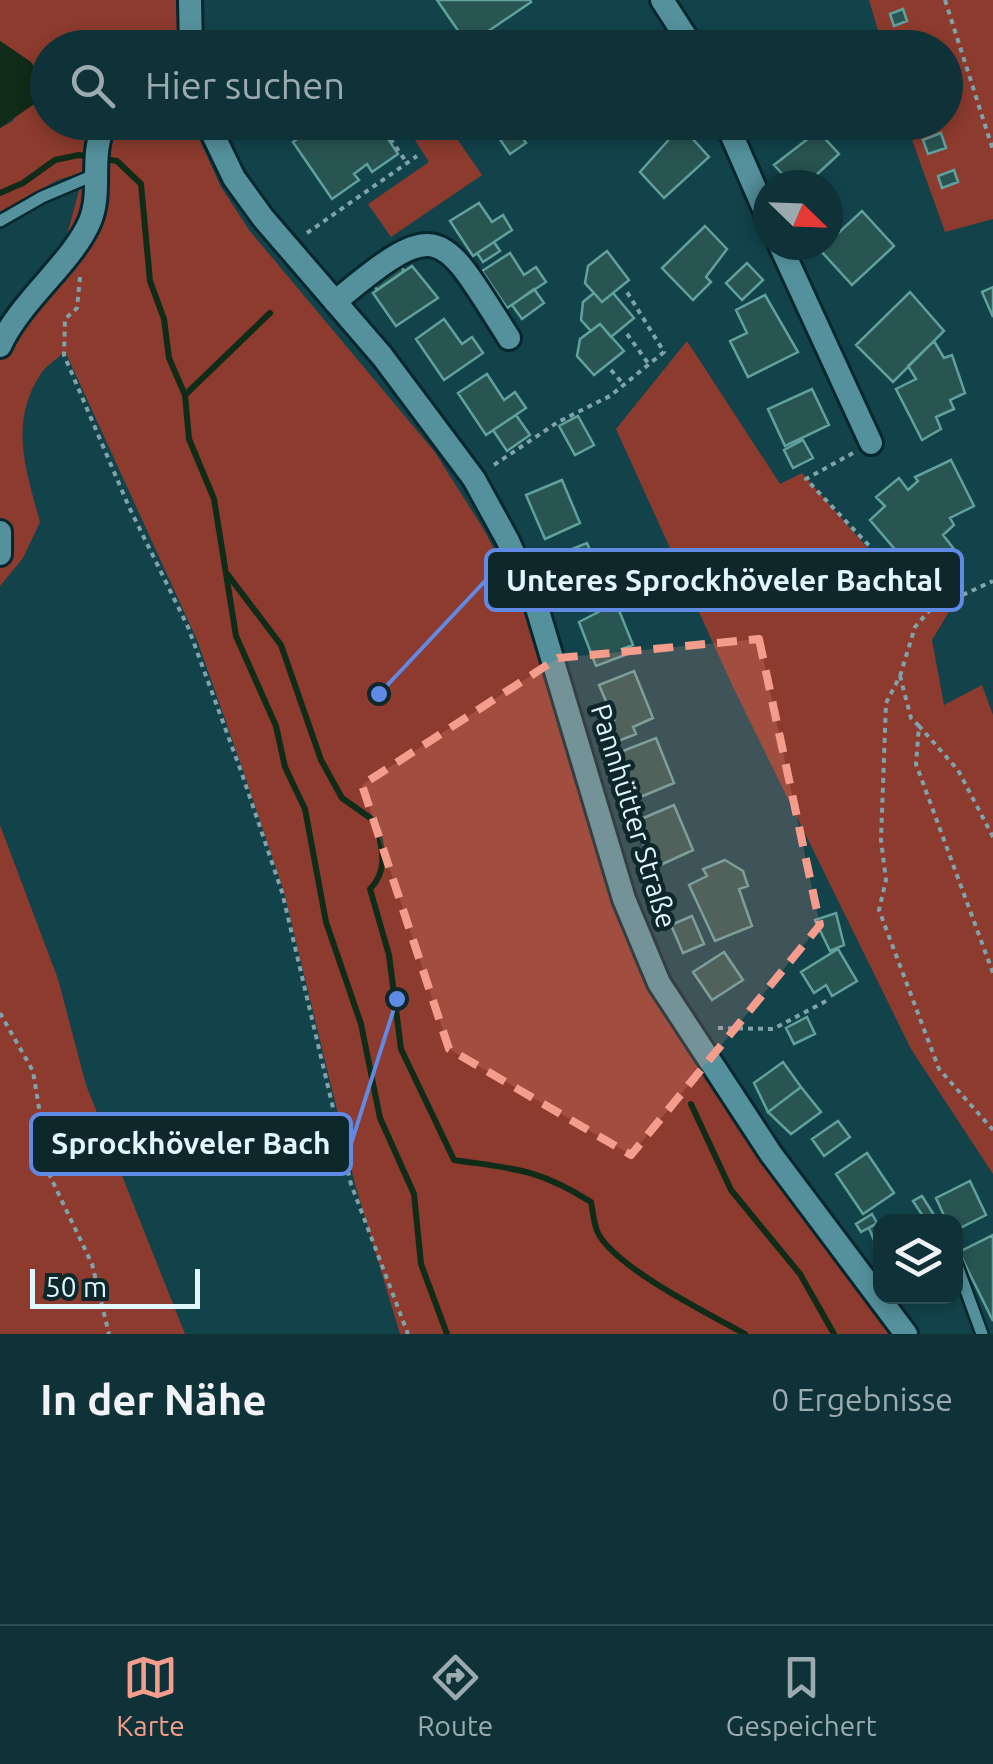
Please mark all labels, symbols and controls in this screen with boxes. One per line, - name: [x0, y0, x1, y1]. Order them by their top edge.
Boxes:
- search box: [30, 30, 963, 140]
- icon: search: [65, 58, 120, 113]
- text: Hier suchen: [145, 64, 345, 106]
- north arrow: [753, 170, 843, 260]
- callout: Unteres Sprockhöveler Bachtal: [486, 550, 962, 610]
- text: Unteres Sprockhöveler Bachtal: [506, 563, 942, 597]
- street label: Pannhütter Straße: [586, 700, 683, 931]
- callout: Sprockhöveler Bach: [31, 1114, 351, 1174]
- text: Sprockhöveler Bach: [51, 1126, 331, 1160]
- map controls: [873, 1214, 963, 1304]
- button: layers: [873, 1214, 963, 1304]
- scale bar: [30, 1264, 200, 1308]
- text: 50 m: [45, 1271, 107, 1302]
- text: In der Nähe: [40, 1376, 267, 1423]
- text: 0 Ergebnisse: [771, 1381, 953, 1417]
- tab: Karte: [116, 1650, 185, 1741]
- tab: Route: [417, 1650, 493, 1741]
- tab: Gespeichert: [726, 1650, 877, 1741]

